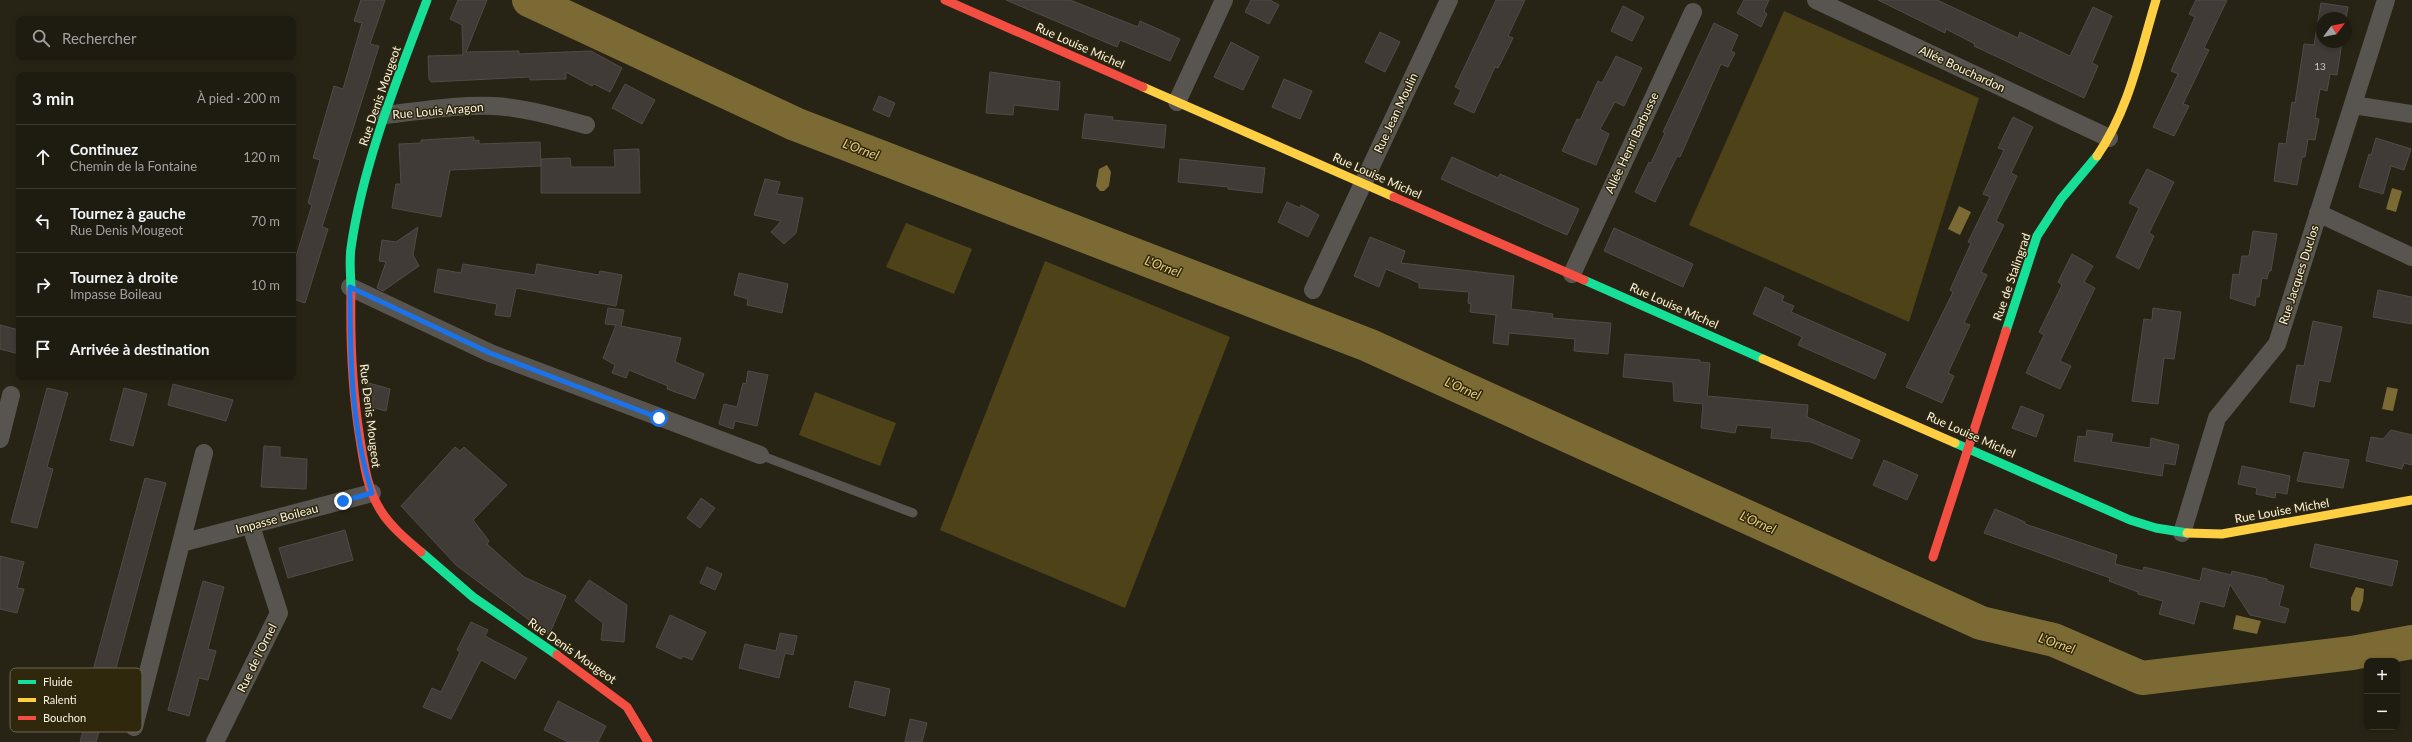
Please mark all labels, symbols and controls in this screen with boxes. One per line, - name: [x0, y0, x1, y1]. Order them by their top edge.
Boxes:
- north arrow: [2316, 12, 2352, 48]
- search box: [16, 16, 296, 60]
- street label: Rue Louise Michel: [1033, 19, 1127, 72]
- icon: search: [30, 27, 52, 49]
- text: Rechercher: [62, 29, 136, 47]
- street label: Allée Bouchardon: [1917, 42, 2008, 95]
- street label: Rue Denis Mougeot: [355, 43, 404, 148]
- house number: 13: [2314, 60, 2326, 72]
- street label: Rue Jean Moulin: [1370, 70, 1421, 155]
- text: 3 min: [32, 88, 74, 109]
- text: À pied · 200 m: [197, 90, 280, 106]
- street label: Allée Henri Barbusse: [1602, 90, 1662, 196]
- street label: Rue Louis Aragon: [392, 99, 484, 122]
- water label: L'Ornel: [841, 135, 881, 163]
- text: Continuez: [70, 140, 138, 158]
- icon: ahead: [32, 146, 54, 168]
- text: 120 m: [243, 149, 280, 165]
- street label: Rue Louise Michel: [1330, 149, 1424, 202]
- text: Chemin de la Fontaine: [70, 158, 197, 174]
- text: Tournez à gauche: [70, 204, 186, 222]
- icon: left: [32, 210, 54, 232]
- text: 70 m: [251, 213, 280, 229]
- text: Rue Denis Mougeot: [70, 222, 183, 238]
- street label: Rue Jacques Duclos: [2275, 223, 2322, 327]
- street label: Rue de Stalingrad: [1990, 231, 2034, 323]
- water label: L'Ornel: [1143, 252, 1183, 280]
- text: Tournez à droite: [70, 268, 178, 286]
- icon: right: [32, 274, 54, 296]
- text: 10 m: [251, 277, 280, 293]
- street label: Rue Louise Michel: [1627, 279, 1721, 332]
- text: Impasse Boileau: [70, 286, 162, 302]
- icon: arrive: [32, 338, 54, 360]
- text: Arrivée à destination: [70, 340, 209, 358]
- street label: Rue Denis Mougeot: [357, 363, 384, 469]
- water label: L'Ornel: [1443, 373, 1483, 403]
- street label: Rue Louise Michel: [1924, 408, 2018, 461]
- route start: [650, 409, 668, 427]
- route end: [334, 492, 352, 510]
- street label: Rue Louise Michel: [2234, 495, 2330, 526]
- street label: Impasse Boileau: [234, 500, 320, 537]
- water label: L'Ornel: [1738, 507, 1778, 537]
- street label: Rue Denis Mougeot: [525, 614, 620, 687]
- street label: Rue de l'Ornel: [233, 621, 280, 695]
- water label: L'Ornel: [2037, 629, 2077, 657]
- map controls: [2364, 658, 2400, 730]
- button: +: [2364, 658, 2400, 694]
- legend: [10, 668, 142, 732]
- text: Fluide: [43, 675, 73, 688]
- text: Ralenti: [43, 693, 77, 706]
- button: −: [2364, 694, 2400, 730]
- text: Bouchon: [43, 711, 86, 724]

